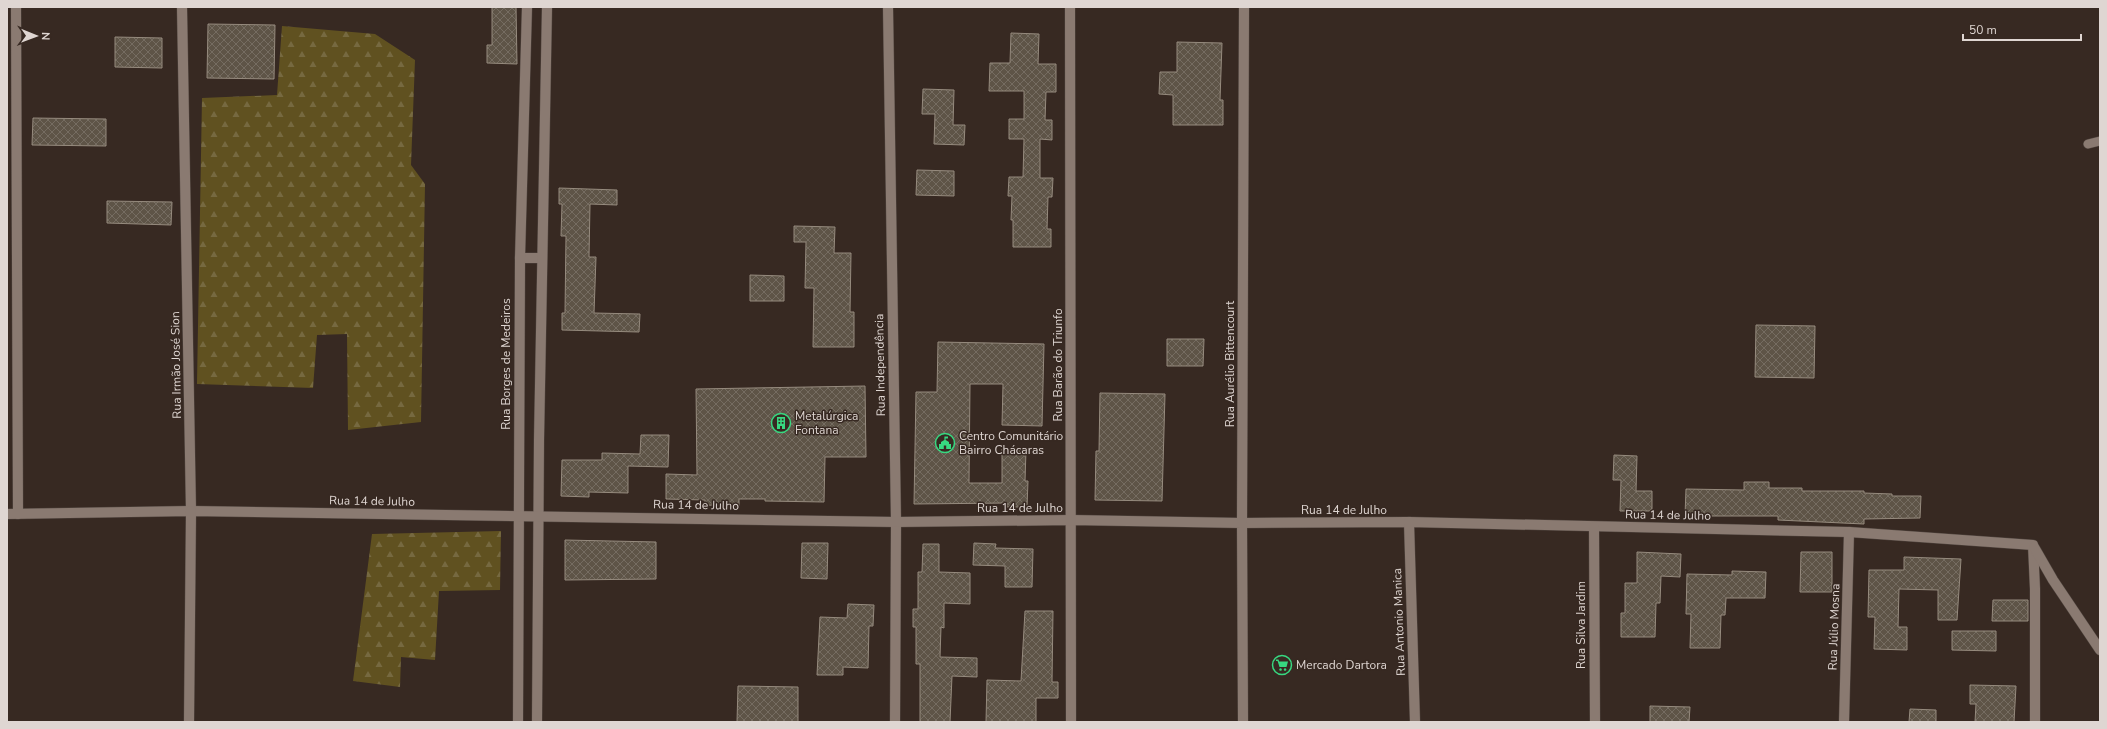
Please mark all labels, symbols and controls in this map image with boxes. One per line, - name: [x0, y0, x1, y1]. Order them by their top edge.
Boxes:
- north arrow: [16, 16, 56, 56]
- scale bar: [1963, 16, 2081, 42]
- text: 50 m: [1969, 22, 1997, 38]
- text: N: [38, 32, 53, 40]
- street label: Rua Borges de Medeiros: [498, 298, 514, 430]
- street label: Rua Aurélio Bittencourt: [1222, 300, 1238, 427]
- street label: Rua Barão do Triunfo: [1050, 308, 1066, 422]
- street label: Rua Irmão José Sion: [167, 311, 185, 419]
- street label: Rua Independência: [871, 314, 889, 416]
- place label: Metalúrgica Fontana: [795, 408, 858, 438]
- building icon: Metalúrgica Fontana: [770, 412, 792, 434]
- place label: Centro Comunitário Bairro Chácaras: [959, 428, 1064, 458]
- public building icon: Centro Comunitário Bairro Chácaras: [934, 432, 956, 454]
- street label: Rua 14 de Julho: [329, 492, 415, 510]
- street label: Rua 14 de Julho: [653, 496, 739, 514]
- street label: Rua 14 de Julho: [977, 500, 1063, 516]
- street label: Rua 14 de Julho: [1301, 502, 1387, 518]
- street label: Rua 14 de Julho: [1625, 506, 1711, 524]
- street label: Rua Antonio Manica: [1389, 568, 1409, 676]
- street label: Rua Silva Jardim: [1573, 581, 1589, 669]
- street label: Rua Júlio Mosna: [1824, 583, 1844, 671]
- supermarket icon: Mercado Dartora: [1271, 654, 1293, 676]
- place label: Mercado Dartora: [1296, 657, 1387, 673]

